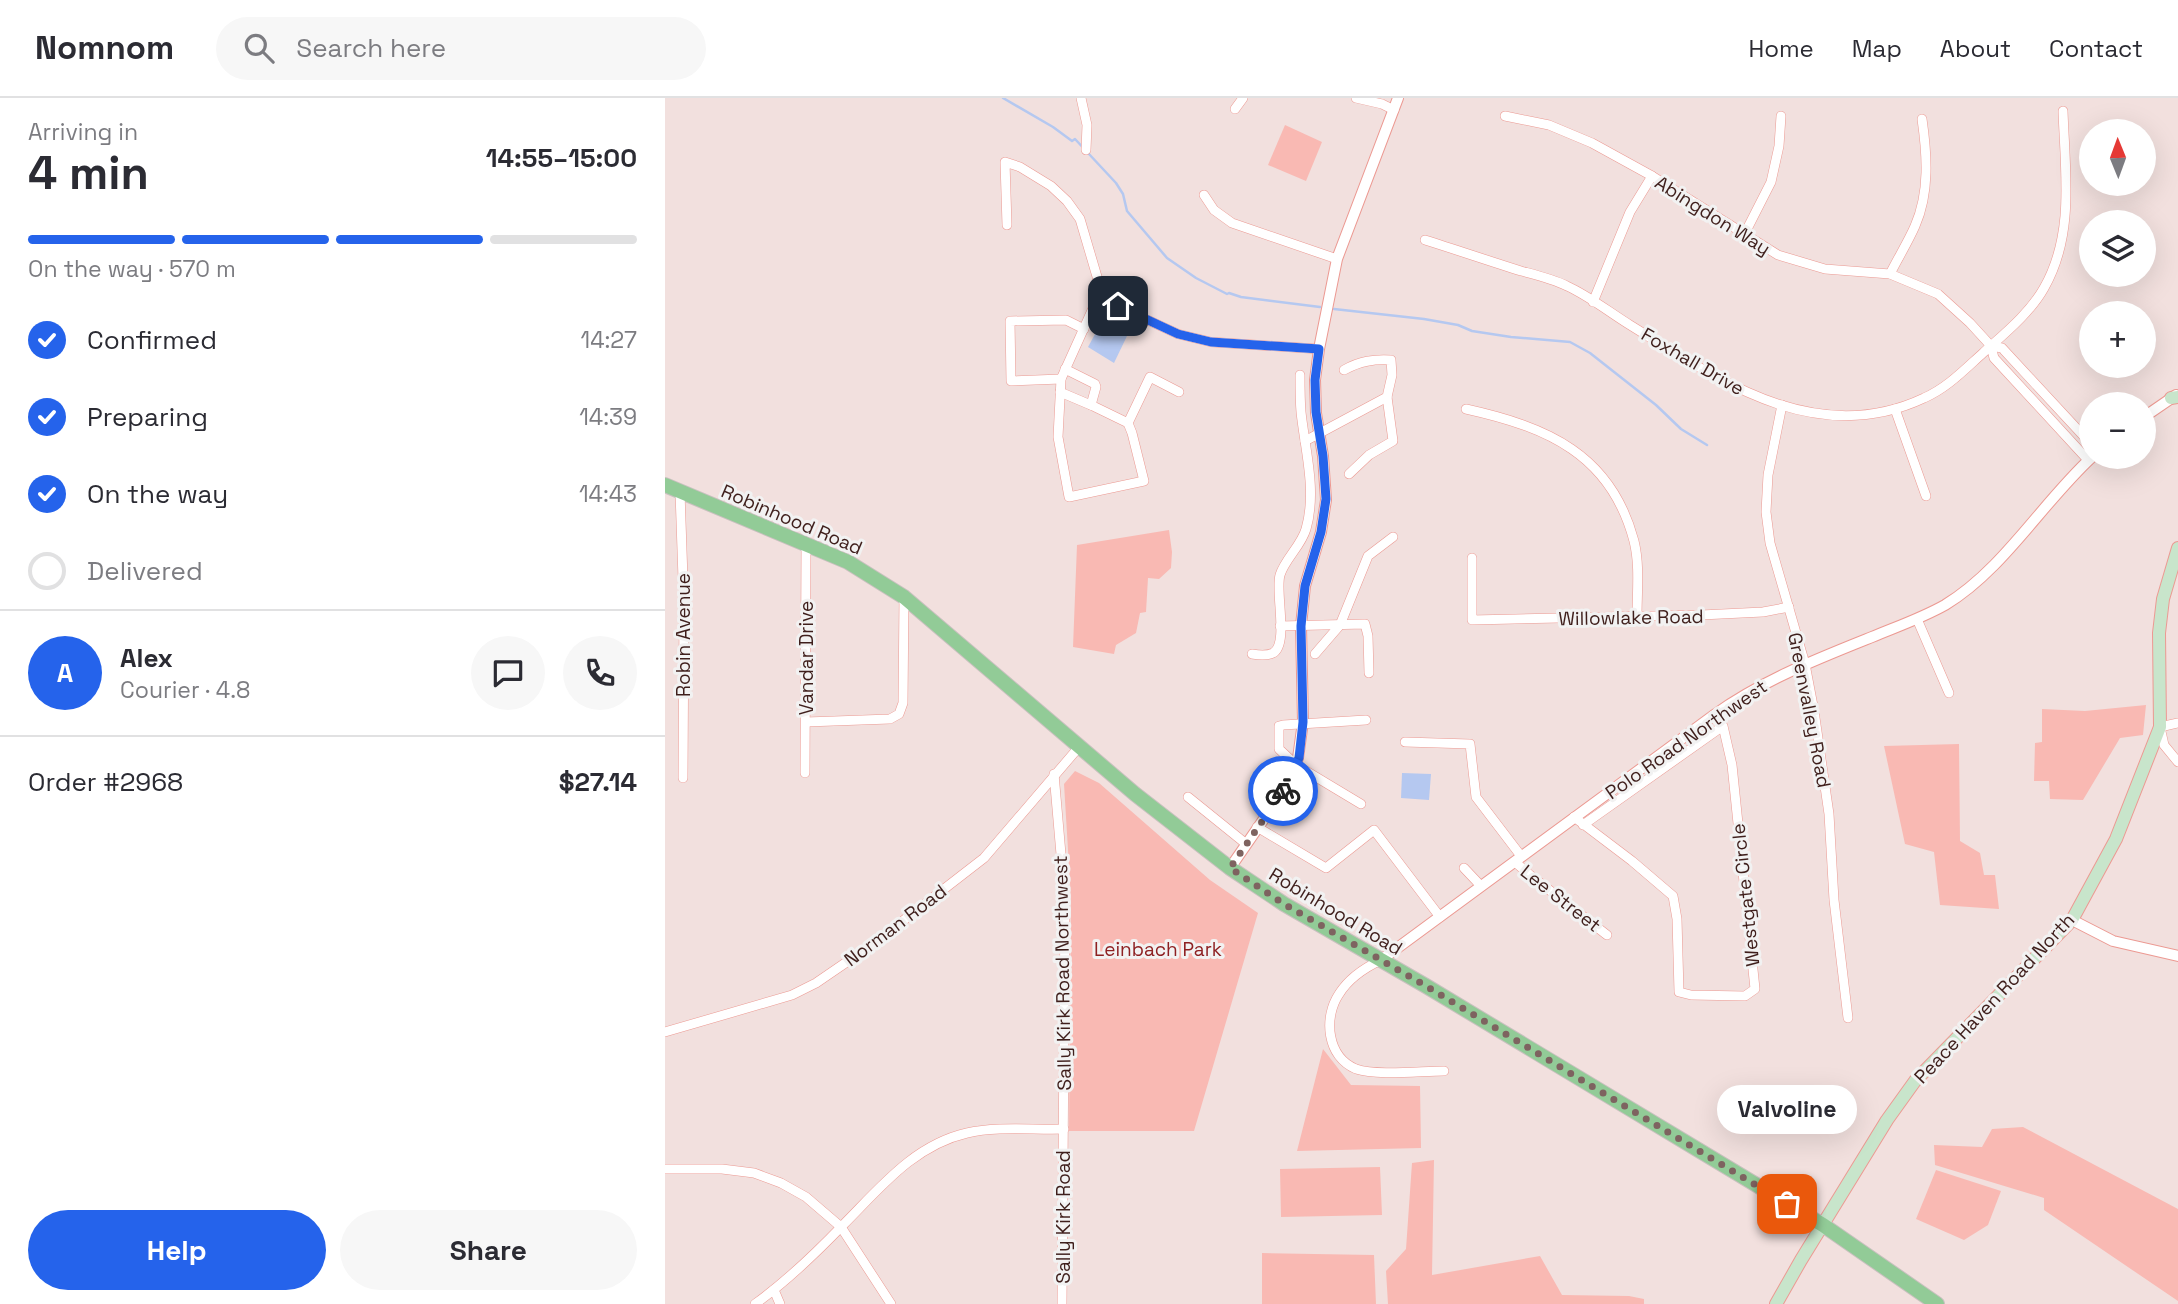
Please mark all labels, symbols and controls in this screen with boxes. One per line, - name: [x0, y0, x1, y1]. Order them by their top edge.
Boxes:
- search box: [216, 17, 706, 80]
- text: Nomnom: [35, 27, 174, 69]
- icon: search: [240, 29, 278, 67]
- text: Search here: [296, 31, 446, 65]
- text: Home: [1748, 33, 1814, 64]
- text: Map: [1852, 33, 1902, 64]
- text: About: [1940, 33, 2011, 64]
- text: Contact: [2049, 33, 2143, 64]
- text: Arriving in: [28, 117, 138, 147]
- north arrow: [2079, 119, 2156, 196]
- map controls: [2079, 119, 2156, 469]
- text: 14:55–15:00: [486, 141, 637, 175]
- text: 4 min: [28, 144, 149, 202]
- street label: Abingdon Way: [1650, 170, 1775, 261]
- button: layers: [2079, 210, 2156, 287]
- text: On the way · 570 m: [28, 254, 236, 284]
- pin: [1088, 276, 1148, 336]
- icon: home: [1099, 287, 1137, 325]
- button: +: [2079, 301, 2156, 378]
- icon: check: [28, 321, 66, 359]
- street label: Foxhall Drive: [1637, 322, 1749, 401]
- text: Confirmed: [87, 323, 217, 357]
- text: 14:27: [581, 325, 637, 355]
- button: −: [2079, 392, 2156, 469]
- icon: check: [28, 398, 66, 436]
- text: Preparing: [87, 400, 208, 434]
- text: 14:39: [579, 402, 637, 432]
- icon: check: [28, 475, 66, 513]
- text: On the way: [87, 477, 228, 511]
- street label: Robinhood Road: [717, 478, 866, 560]
- text: 14:43: [579, 479, 637, 509]
- text: Delivered: [87, 554, 203, 588]
- street label: Robin Avenue: [671, 573, 696, 697]
- street label: Vandar Drive: [794, 601, 819, 715]
- street label: Willowlake Road: [1558, 604, 1704, 631]
- street label: Greenvalley Road: [1782, 630, 1837, 790]
- button: chat: [471, 636, 545, 710]
- button: phone: [563, 636, 637, 710]
- text: Alex: [120, 641, 173, 675]
- text: A: [57, 656, 73, 690]
- street label: Polo Road Northwest: [1600, 674, 1772, 805]
- text: Courier · 4.8: [120, 675, 250, 705]
- courier: [1248, 756, 1318, 826]
- text: Order #2968: [28, 765, 183, 799]
- text: $27.14: [559, 765, 637, 799]
- icon: bike: [1264, 772, 1302, 810]
- street label: Westgate Circle: [1726, 822, 1765, 968]
- street label: Sally Kirk Road Northwest: [1048, 855, 1077, 1091]
- street label: Lee Street: [1515, 859, 1606, 938]
- street label: Robinhood Road: [1265, 862, 1407, 961]
- street label: Norman Road: [839, 879, 952, 972]
- street label: Peace Haven Road North: [1909, 908, 2080, 1089]
- park label: Leinbach Park: [1094, 937, 1222, 962]
- callout: Valvoline: [1717, 1085, 1857, 1134]
- text: Valvoline: [1738, 1094, 1836, 1124]
- street label: Sally Kirk Road: [1051, 1150, 1076, 1284]
- pin: [1757, 1174, 1817, 1234]
- icon: bag: [1768, 1185, 1806, 1223]
- button: Help: [28, 1210, 326, 1290]
- button: Share: [340, 1210, 637, 1290]

